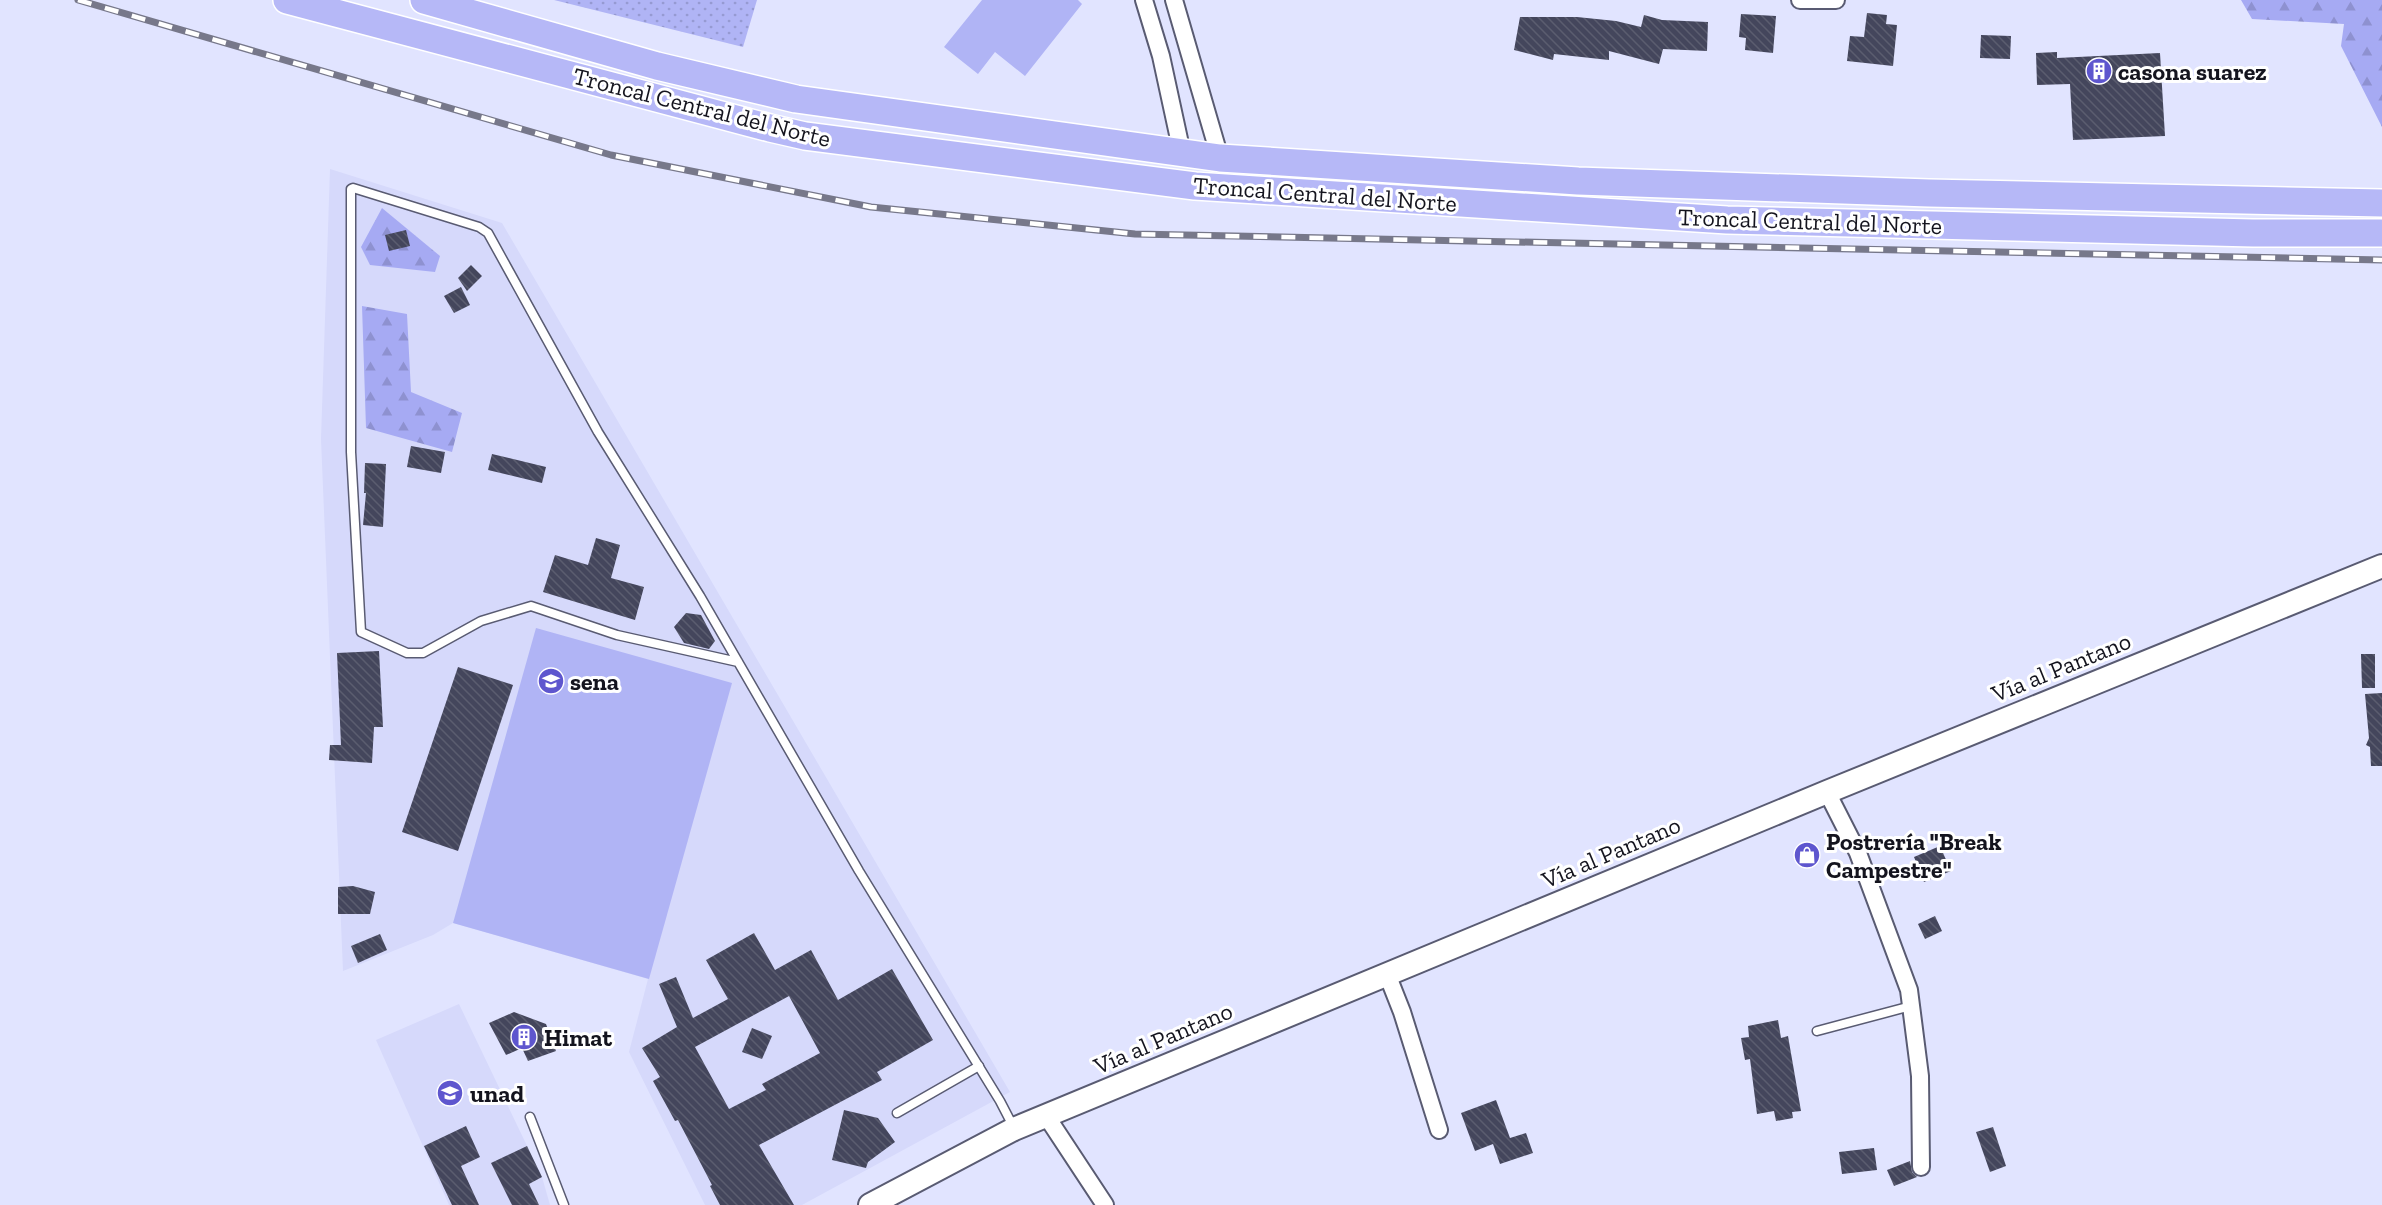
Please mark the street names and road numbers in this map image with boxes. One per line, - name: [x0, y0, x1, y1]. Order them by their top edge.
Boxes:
- street label: Troncal Central del Norte: [570, 61, 834, 153]
- street label: Troncal Central del Norte: [1192, 170, 1458, 218]
- street label: Troncal Central del Norte: [1677, 202, 1943, 240]
- street label: Vía al Pantano: [1986, 626, 2135, 709]
- street label: Vía al Pantano: [1536, 810, 1685, 895]
- street label: Vía al Pantano: [1088, 996, 1237, 1081]

